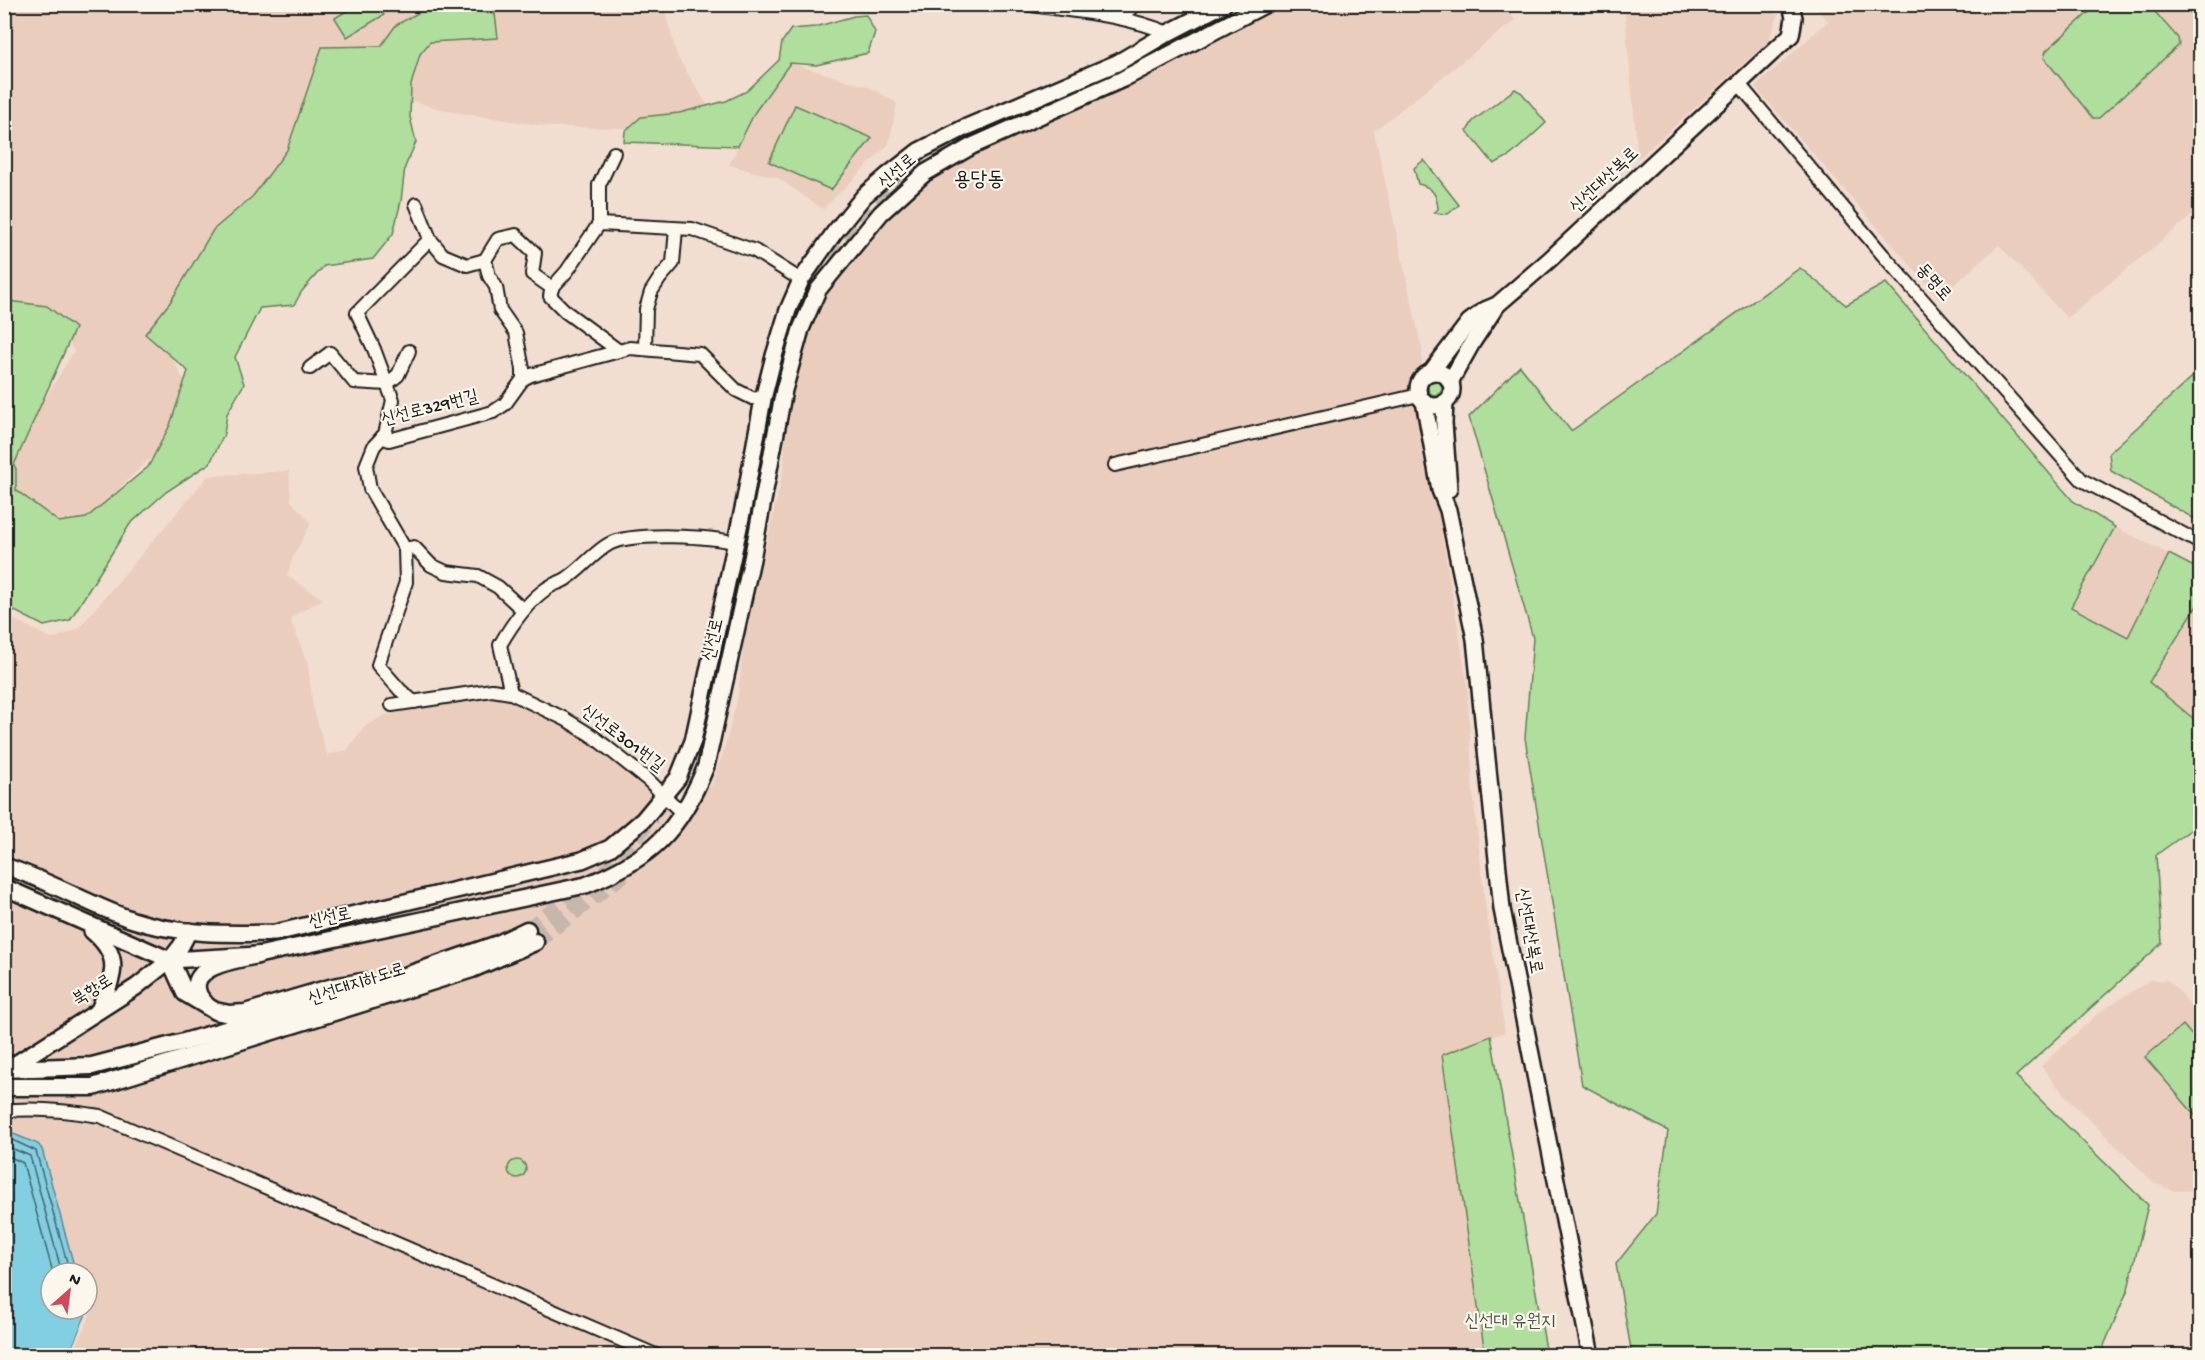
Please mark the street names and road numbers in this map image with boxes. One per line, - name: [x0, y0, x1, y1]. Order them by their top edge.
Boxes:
- street label: 신선대산복로: [1566, 144, 1644, 218]
- street label: 신선로: [875, 150, 921, 194]
- street label: 동명로: [1911, 260, 1955, 306]
- street label: 신선로329번길: [379, 387, 481, 431]
- street label: 신선로: [699, 616, 729, 664]
- street label: 신선로301번길: [576, 701, 668, 778]
- street label: 신선대산복로: [1510, 886, 1546, 976]
- street label: 신선로: [307, 904, 353, 934]
- street label: 신선대지하도로: [306, 959, 408, 1011]
- street label: 북항로: [69, 971, 117, 1011]

